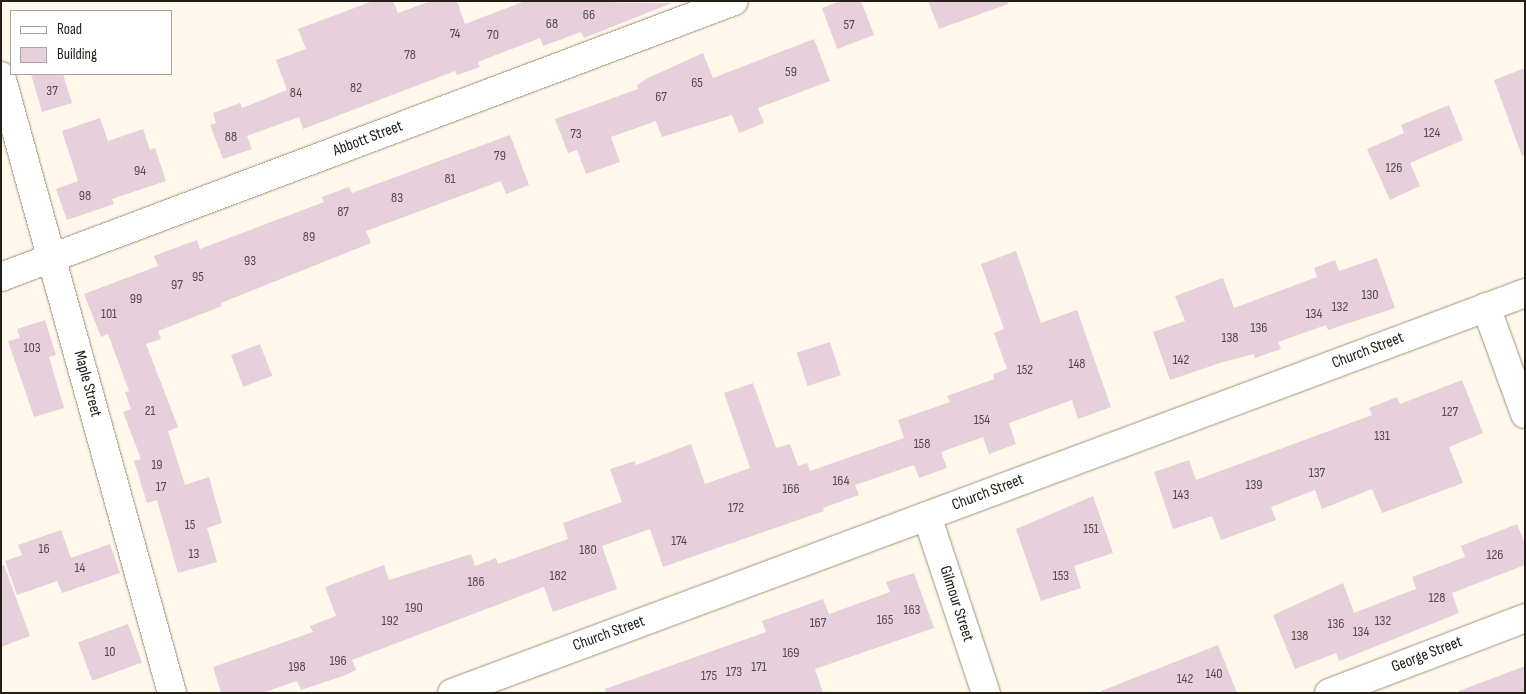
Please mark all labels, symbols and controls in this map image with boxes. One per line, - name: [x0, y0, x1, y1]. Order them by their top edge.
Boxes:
- house number: 66: [583, 7, 595, 23]
- legend: [10, 10, 172, 75]
- house number: 68: [546, 16, 558, 32]
- house number: 57: [843, 17, 855, 33]
- text: Road: [57, 20, 82, 39]
- house number: 74: [450, 26, 460, 42]
- house number: 70: [487, 27, 499, 43]
- text: Building: [57, 45, 97, 64]
- house number: 78: [404, 47, 416, 63]
- house number: 59: [785, 64, 797, 80]
- house number: 65: [691, 75, 703, 91]
- house number: 82: [350, 80, 362, 96]
- house number: 37: [46, 83, 58, 99]
- house number: 84: [290, 85, 302, 101]
- house number: 67: [655, 89, 667, 105]
- street label: Abbott Street: [330, 117, 406, 161]
- house number: 124: [1424, 125, 1440, 141]
- house number: 73: [570, 126, 582, 142]
- house number: 88: [225, 129, 237, 145]
- house number: 79: [494, 148, 506, 164]
- house number: 126: [1386, 160, 1402, 176]
- house number: 94: [134, 163, 146, 179]
- house number: 81: [444, 171, 456, 187]
- house number: 98: [79, 188, 91, 204]
- house number: 83: [391, 190, 403, 206]
- house number: 87: [337, 204, 349, 220]
- house number: 89: [303, 229, 315, 245]
- house number: 93: [244, 253, 256, 269]
- house number: 95: [192, 269, 204, 285]
- house number: 97: [171, 277, 183, 293]
- house number: 130: [1361, 287, 1379, 303]
- house number: 99: [130, 291, 142, 307]
- house number: 132: [1332, 299, 1348, 315]
- house number: 101: [101, 306, 117, 322]
- house number: 134: [1306, 306, 1322, 322]
- house number: 136: [1251, 320, 1267, 336]
- street label: Church Street: [1329, 329, 1407, 373]
- house number: 138: [1222, 330, 1238, 346]
- house number: 103: [23, 340, 41, 356]
- street label: Maple Street: [69, 349, 105, 419]
- house number: 142: [1173, 352, 1189, 368]
- house number: 148: [1069, 356, 1085, 372]
- house number: 152: [1017, 362, 1033, 378]
- house number: 21: [145, 403, 155, 419]
- house number: 127: [1442, 404, 1458, 420]
- house number: 154: [974, 412, 990, 428]
- house number: 131: [1374, 428, 1390, 444]
- house number: 158: [914, 436, 930, 452]
- house number: 19: [151, 457, 163, 473]
- house number: 137: [1309, 465, 1325, 481]
- street label: Church Street: [949, 471, 1027, 515]
- house number: 164: [832, 473, 850, 489]
- house number: 139: [1246, 477, 1262, 493]
- house number: 17: [156, 479, 166, 495]
- house number: 166: [782, 481, 800, 497]
- house number: 143: [1173, 487, 1189, 503]
- house number: 172: [728, 500, 744, 516]
- house number: 15: [185, 517, 195, 533]
- house number: 151: [1083, 521, 1099, 537]
- house number: 174: [671, 533, 687, 549]
- house number: 16: [38, 541, 50, 557]
- house number: 180: [579, 542, 597, 558]
- house number: 13: [189, 546, 199, 562]
- house number: 126: [1487, 547, 1503, 563]
- house number: 14: [75, 560, 85, 576]
- street label: Gilmour Street: [935, 564, 977, 644]
- house number: 182: [550, 568, 566, 584]
- house number: 153: [1053, 568, 1069, 584]
- house number: 186: [467, 574, 485, 590]
- house number: 128: [1429, 590, 1445, 606]
- house number: 190: [405, 600, 423, 616]
- house number: 163: [904, 602, 920, 618]
- street label: Church Street: [570, 612, 648, 656]
- house number: 165: [877, 612, 893, 628]
- house number: 192: [382, 613, 398, 629]
- house number: 132: [1375, 613, 1391, 629]
- house number: 167: [810, 615, 826, 631]
- house number: 136: [1328, 616, 1344, 632]
- house number: 134: [1353, 624, 1369, 640]
- house number: 138: [1292, 628, 1308, 644]
- street label: George Street: [1389, 633, 1465, 677]
- house number: 10: [104, 644, 116, 660]
- house number: 169: [782, 645, 800, 661]
- house number: 196: [329, 653, 347, 669]
- house number: 198: [288, 659, 306, 675]
- house number: 171: [751, 659, 767, 675]
- house number: 173: [726, 664, 742, 680]
- house number: 140: [1206, 666, 1222, 682]
- house number: 175: [701, 668, 717, 684]
- house number: 142: [1177, 671, 1193, 687]

